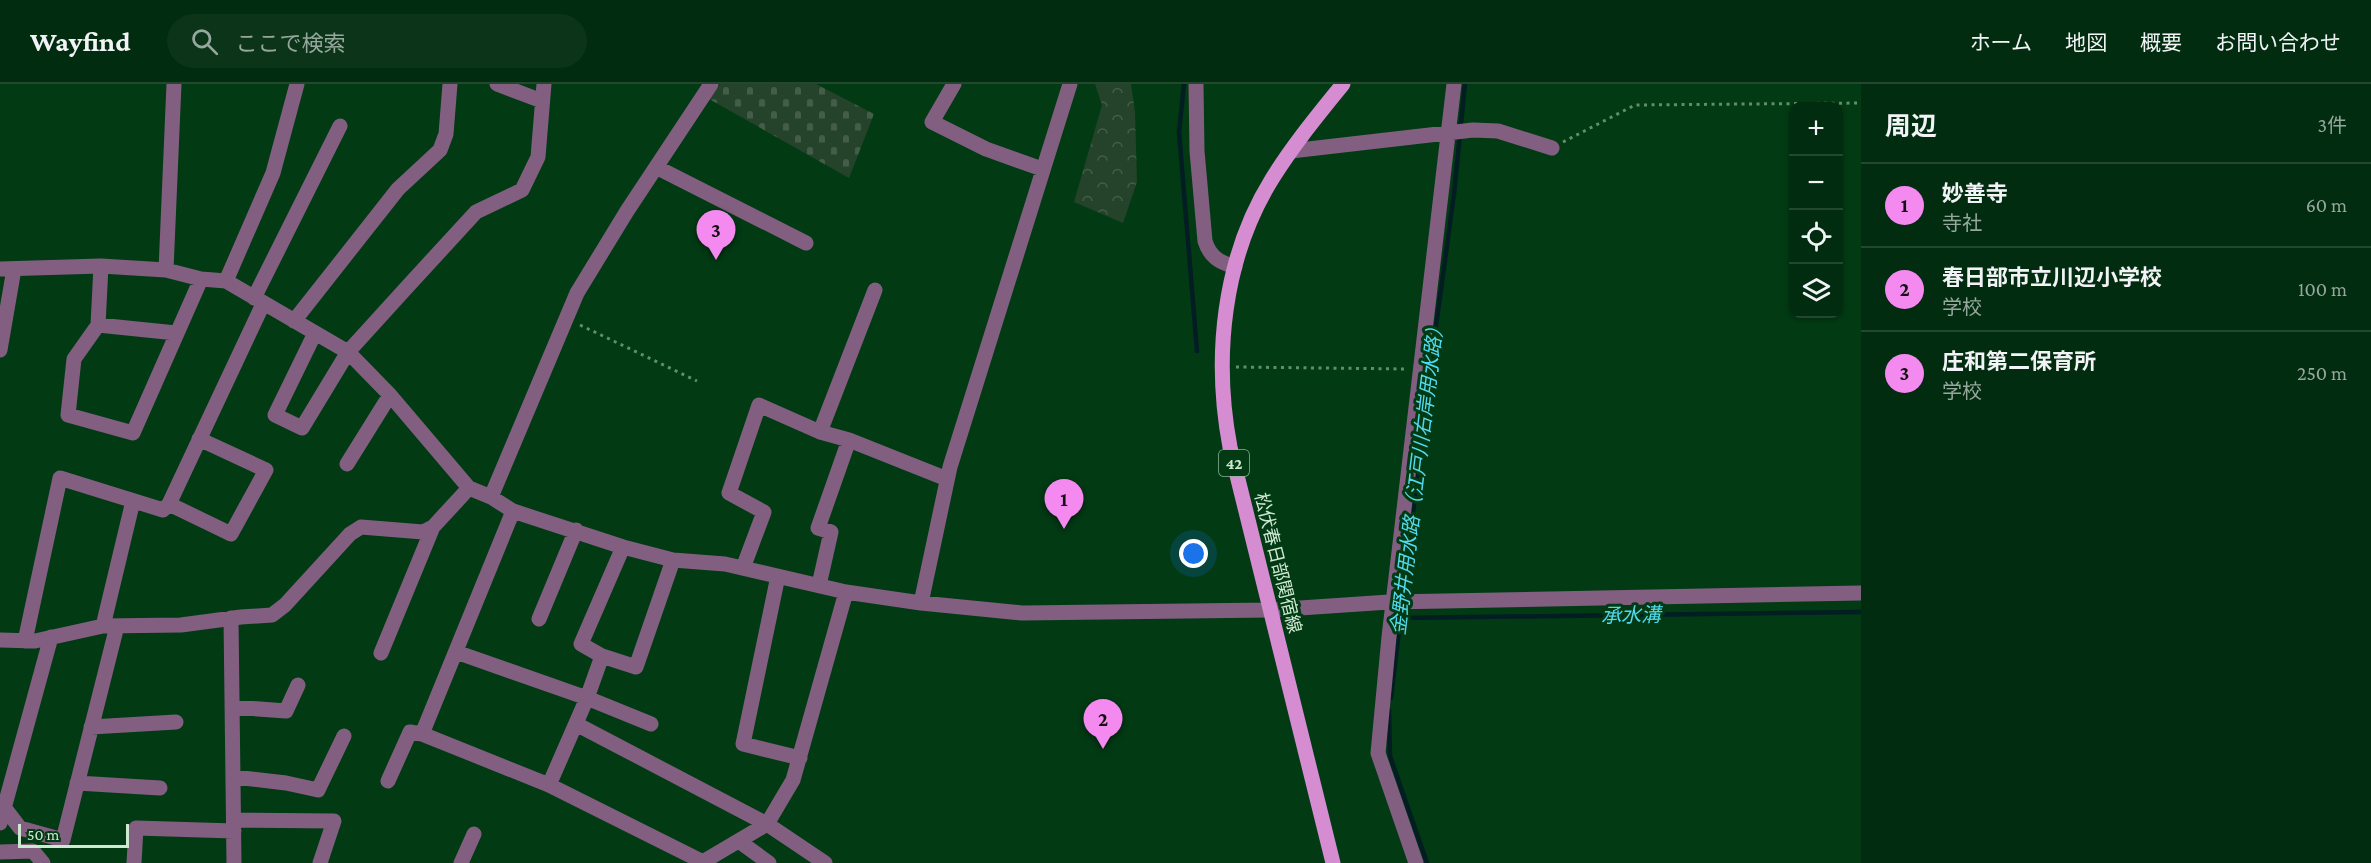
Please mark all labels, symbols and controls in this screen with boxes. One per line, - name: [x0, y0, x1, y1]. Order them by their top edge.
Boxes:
- search box: [167, 14, 587, 68]
- icon: search: [188, 25, 221, 58]
- text: Wayfind: [30, 26, 131, 57]
- text: ここで検索: [236, 31, 346, 56]
- text: ホーム: [1970, 31, 2032, 55]
- text: 地図: [2065, 31, 2107, 55]
- text: 概要: [2140, 31, 2182, 55]
- text: お問い合わせ: [2215, 31, 2341, 55]
- map controls: [1789, 102, 1843, 318]
- button: +: [1789, 102, 1843, 156]
- text: 周辺: [1885, 112, 1937, 141]
- text: 3件: [2318, 114, 2347, 136]
- button: −: [1789, 156, 1843, 210]
- text: 妙善寺: [1942, 181, 2008, 206]
- text: 1: [1901, 194, 1908, 216]
- text: 60 m: [2306, 194, 2347, 216]
- pin: 3: [696, 210, 736, 260]
- button: locate: [1789, 210, 1843, 264]
- text: 寺社: [1942, 212, 1982, 234]
- button: layers: [1789, 264, 1843, 318]
- text: 春日部市立川辺小学校: [1942, 265, 2162, 290]
- text: 2: [1899, 278, 1910, 300]
- text: 100 m: [2298, 278, 2347, 300]
- text: 学校: [1942, 296, 1982, 318]
- water label: 金野井用水路（江戸川右岸用水路）: [1387, 316, 1447, 636]
- text: 庄和第二保育所: [1942, 349, 2096, 374]
- text: 3: [1900, 362, 1909, 384]
- text: 250 m: [2297, 362, 2347, 384]
- text: 学校: [1942, 380, 1982, 402]
- road number: 42: [1219, 450, 1249, 476]
- pin: 1: [1044, 480, 1084, 529]
- street label: 松伏春日部関宿線: [1251, 491, 1305, 635]
- your location: [1179, 539, 1208, 568]
- water label: 承水溝: [1601, 603, 1664, 627]
- pin: 2: [1084, 700, 1122, 749]
- scale bar: [18, 821, 129, 848]
- text: 50 m: [27, 826, 59, 843]

